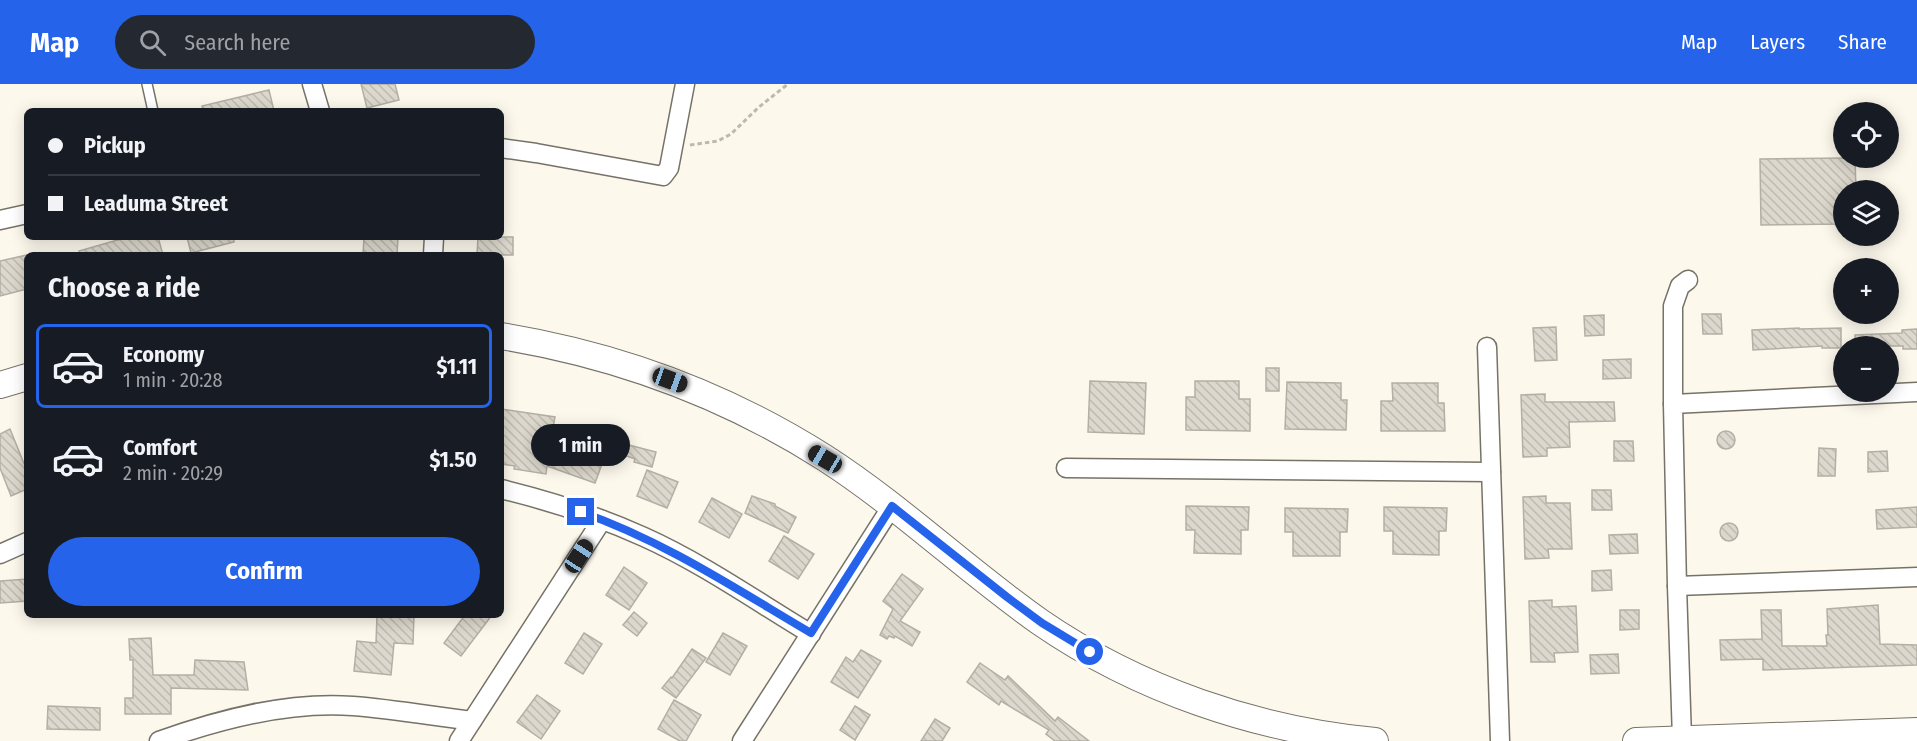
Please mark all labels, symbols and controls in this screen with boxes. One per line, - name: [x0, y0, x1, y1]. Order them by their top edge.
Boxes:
- search box: [115, 15, 535, 69]
- text: Map: [30, 26, 79, 59]
- icon: search: [136, 26, 169, 59]
- text: Search here: [184, 29, 290, 56]
- text: Map: [1681, 29, 1717, 55]
- text: Layers: [1750, 29, 1805, 55]
- text: Share: [1838, 29, 1887, 55]
- map controls: [1833, 102, 1899, 402]
- button: locate: [1833, 102, 1899, 168]
- text: Pickup: [84, 132, 146, 159]
- button: layers: [1833, 180, 1899, 246]
- text: Leaduma Street: [84, 190, 228, 217]
- button: +: [1833, 258, 1899, 324]
- text: Choose a ride: [48, 272, 200, 304]
- button: −: [1833, 336, 1899, 402]
- icon: car: [51, 339, 105, 393]
- text: Economy: [123, 341, 204, 368]
- text: $1.11: [436, 353, 477, 380]
- car: [650, 365, 690, 395]
- text: 1 min · 20:28: [123, 368, 222, 392]
- callout: 1 min: [532, 425, 630, 467]
- icon: car: [51, 432, 105, 486]
- text: 1 min: [559, 433, 602, 457]
- text: Comfort: [123, 434, 197, 461]
- car: [805, 442, 845, 476]
- text: $1.50: [429, 446, 477, 473]
- text: 2 min · 20:29: [123, 461, 223, 485]
- route end: [567, 498, 594, 525]
- car: [562, 536, 596, 576]
- button: Confirm: [48, 537, 480, 606]
- route start: [1076, 638, 1103, 665]

